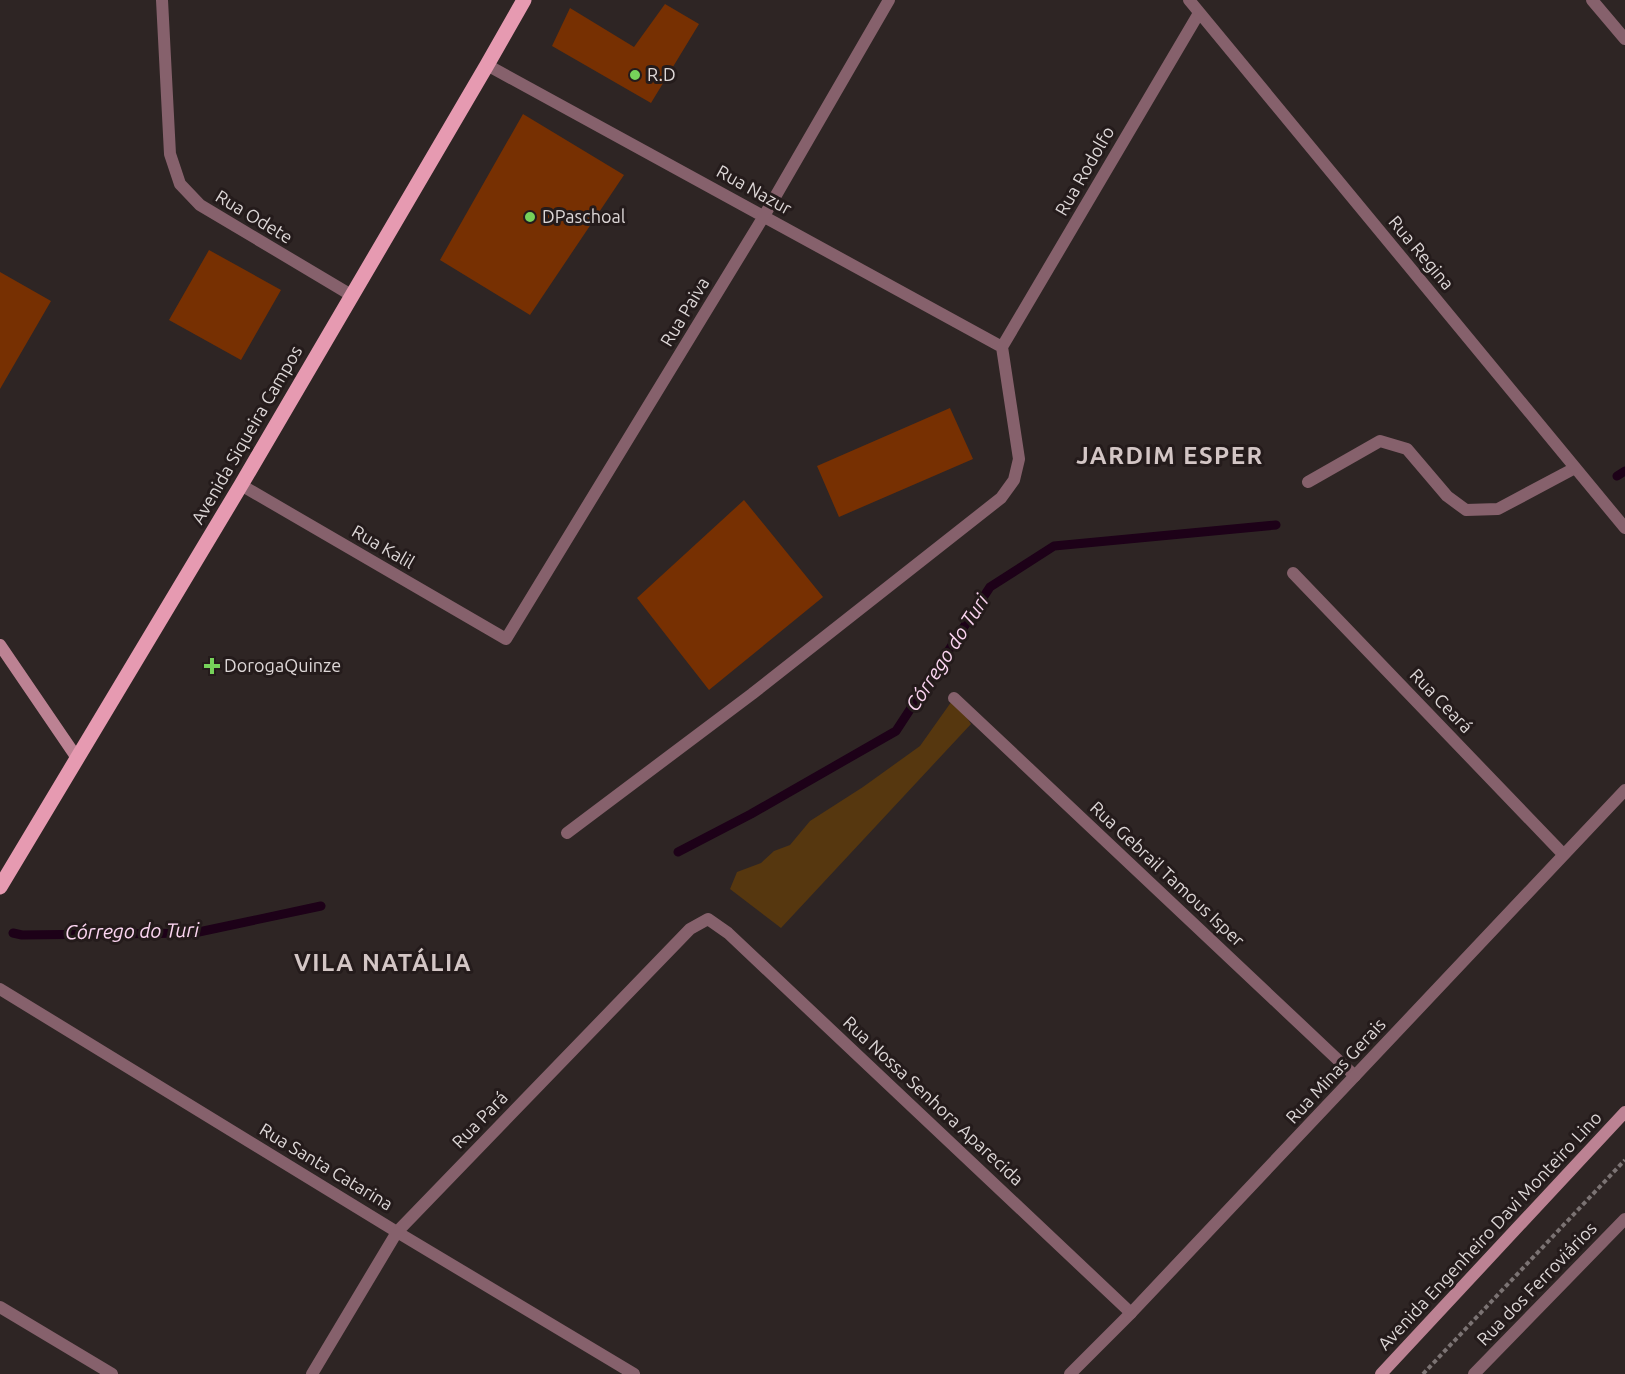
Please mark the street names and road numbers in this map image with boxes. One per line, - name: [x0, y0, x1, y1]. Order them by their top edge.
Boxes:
- street label: Rua Rodolfo: [1051, 122, 1118, 219]
- street label: Rua Nazur: [714, 160, 795, 218]
- street label: Rua Odete: [212, 185, 297, 247]
- street label: Rua Regina: [1385, 211, 1458, 293]
- street label: Rua Paiva: [656, 273, 713, 350]
- street label: Avenida Siqueira Campos: [187, 342, 306, 527]
- street label: Rua Kalil: [349, 520, 419, 572]
- street label: Rua Ceará: [1406, 664, 1477, 736]
- street label: Rua Gebrail Tamous Isper: [1087, 797, 1249, 950]
- street label: Rua Nossa Senhora Aparecida: [840, 1012, 1028, 1189]
- street label: Rua Minas Gerais: [1281, 1013, 1389, 1127]
- street label: Rua Pará: [448, 1087, 511, 1152]
- street label: Avenida Engenheiro Davi Monteiro Lino: [1373, 1107, 1605, 1354]
- street label: Rua Santa Catarina: [256, 1119, 397, 1214]
- street label: Rua dos Ferroviários: [1472, 1217, 1600, 1349]

